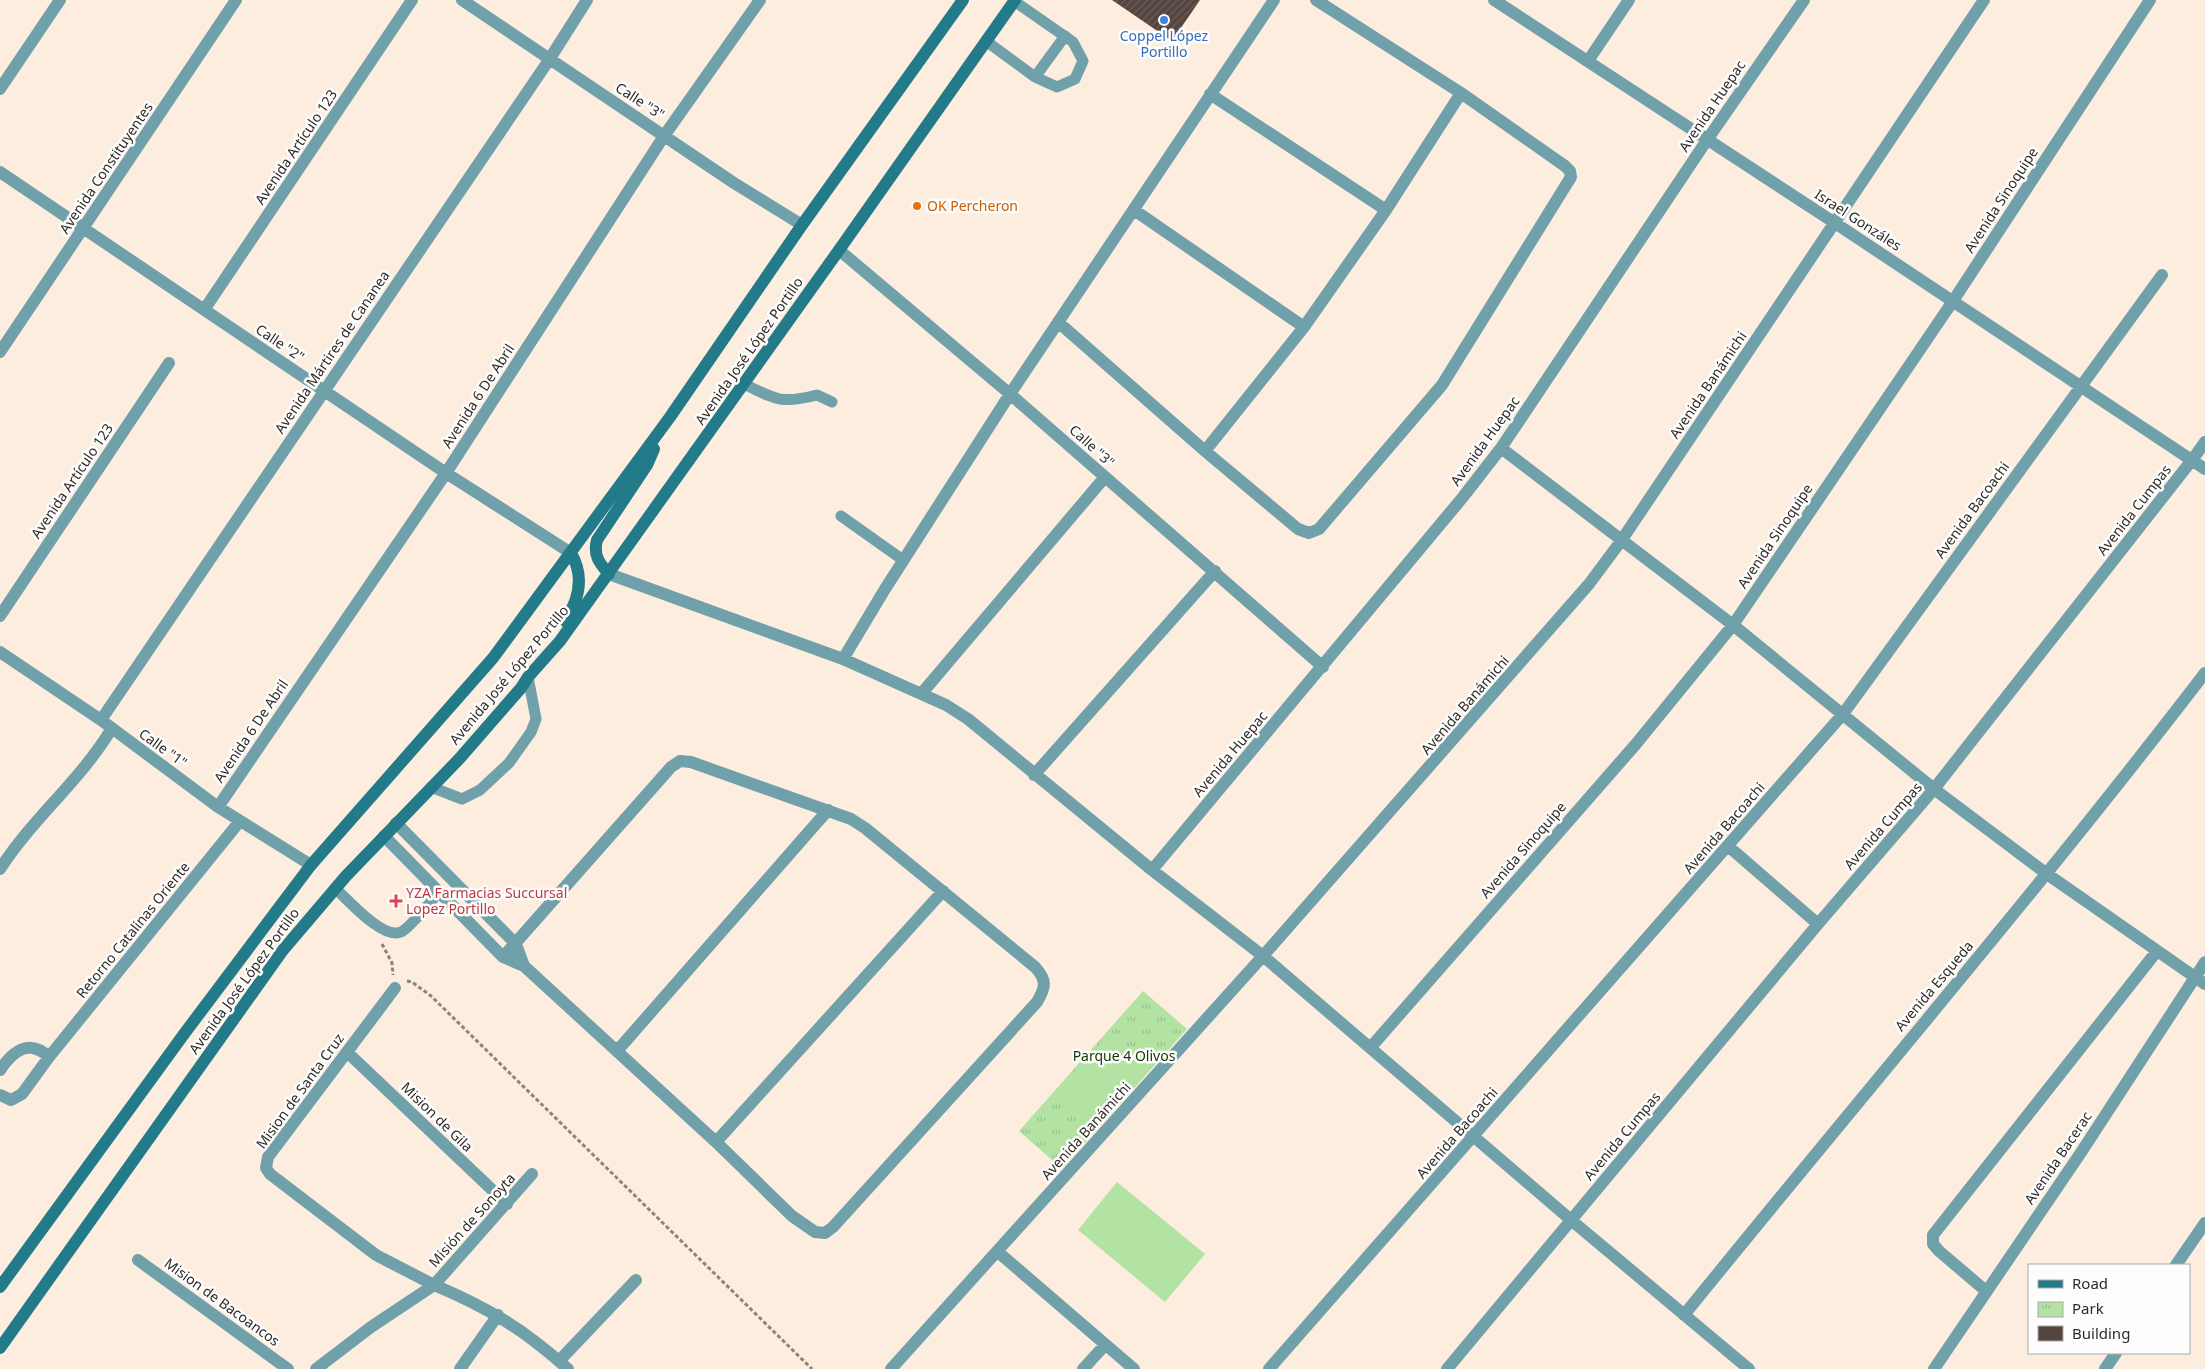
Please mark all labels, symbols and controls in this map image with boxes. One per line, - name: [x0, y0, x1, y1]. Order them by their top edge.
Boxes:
- marker: Coppel López Portillo: [1158, 14, 1170, 26]
- place label: Coppel López Portillo: [1120, 26, 1209, 61]
- street label: Avenida Huepac: [1674, 56, 1749, 155]
- street label: Calle "3": [612, 78, 668, 124]
- street label: Avenida Artículo 123: [250, 86, 341, 208]
- street label: Avenida Constituyentes: [54, 98, 157, 237]
- street label: Avenida Sinoquipe: [1959, 143, 2042, 256]
- street label: Israel Gonzáles: [1811, 184, 1906, 255]
- place label: OK Percheron: [927, 196, 1018, 215]
- marker: OK Percheron: [911, 200, 923, 212]
- street label: Avenida Mártires de Cananea: [270, 266, 393, 437]
- street label: Avenida José López Portillo: [690, 273, 807, 428]
- street label: Calle "2": [252, 319, 308, 366]
- street label: Avenida Banámichi: [1665, 327, 1751, 442]
- street label: Avenida 6 De Abril: [437, 340, 518, 451]
- street label: Avenida Huepac: [1446, 392, 1524, 489]
- street label: Avenida Artículo 123: [26, 420, 117, 542]
- street label: Calle "3": [1066, 420, 1119, 471]
- street label: Avenida Bacoachi: [1930, 457, 2013, 562]
- street label: Avenida Cumpas: [2092, 460, 2175, 559]
- street label: Avenida Sinoquipe: [1733, 480, 1817, 592]
- street label: Avenida José López Portillo: [445, 601, 573, 748]
- street label: Avenida Banámichi: [1416, 651, 1513, 758]
- street label: Avenida 6 De Abril: [209, 676, 292, 786]
- street label: Avenida Huepac: [1188, 707, 1271, 801]
- street label: Calle "1": [135, 724, 191, 771]
- street label: Avenida Bacoachi: [1679, 778, 1769, 877]
- street label: Avenida Cumpas: [1839, 778, 1926, 873]
- street label: Avenida Sinoquipe: [1475, 797, 1570, 902]
- street label: Retorno Catalinas Oriente: [72, 857, 194, 1002]
- place label: YZA Farmacias Succursal Lopez Portillo: [406, 883, 567, 918]
- marker: YZA Farmacias Succursal Lopez Portillo: [390, 895, 402, 907]
- street label: Avenida José López Portillo: [184, 904, 303, 1058]
- street label: Avenida Esqueda: [1890, 937, 1977, 1035]
- street label: Mision de Santa Cruz: [251, 1029, 348, 1152]
- park label: Parque 4 Olivos: [1073, 1046, 1176, 1065]
- street label: Mision de Gila: [397, 1078, 477, 1156]
- street label: Avenida Banámichi: [1037, 1078, 1135, 1184]
- street label: Avenida Bacoachi: [1412, 1083, 1502, 1182]
- street label: Avenida Cumpas: [1579, 1087, 1664, 1184]
- street label: Avenida Bacerac: [2020, 1107, 2096, 1208]
- street label: Misión de Sonoyta: [424, 1168, 519, 1271]
- street label: Mision de Bacoancos: [161, 1253, 284, 1350]
- legend: [2028, 1264, 2190, 1354]
- text: Road: [2072, 1273, 2108, 1293]
- text: Park: [2072, 1298, 2104, 1318]
- text: Building: [2072, 1323, 2130, 1343]

